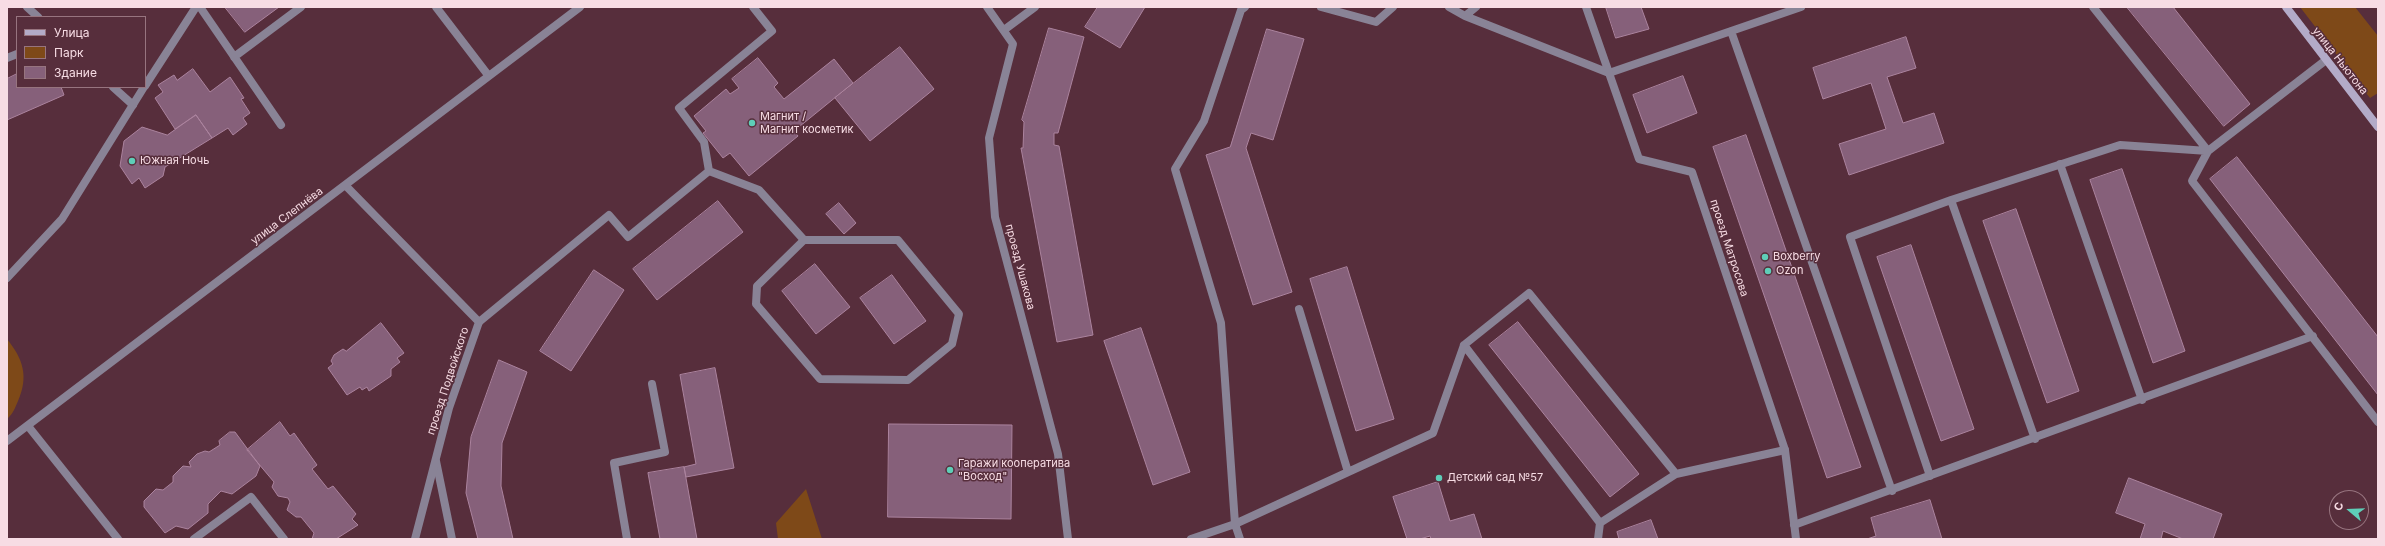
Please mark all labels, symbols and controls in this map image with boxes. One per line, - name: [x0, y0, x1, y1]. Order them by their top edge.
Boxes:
- legend: [16, 16, 146, 88]
- text: Улица: [54, 25, 89, 40]
- street label: улица Ньютона: [2310, 25, 2370, 97]
- text: Парк: [54, 45, 84, 60]
- text: Здание: [54, 65, 97, 80]
- place label: Магнит / Магнит косметик: [760, 110, 854, 136]
- marker: Магнит / Магнит косметик: [747, 118, 757, 128]
- place label: Южная Ночь: [140, 154, 209, 168]
- marker: Южная Ночь: [127, 156, 137, 166]
- street label: улица Слепнёва: [248, 185, 326, 247]
- street label: проезд Матросова: [1707, 198, 1751, 298]
- street label: проезд Ушакова: [1002, 223, 1038, 311]
- place label: Boxberry: [1773, 250, 1821, 264]
- marker: Boxberry: [1760, 252, 1770, 262]
- place label: Ozon: [1776, 264, 1803, 278]
- marker: Ozon: [1763, 266, 1773, 276]
- street label: проезд Подвойского: [424, 325, 472, 437]
- place label: Гаражи кооператива "Восход": [958, 457, 1070, 483]
- marker: Гаражи кооператива "Восход": [945, 465, 955, 475]
- place label: Детский сад №57: [1447, 471, 1543, 485]
- marker: Детский сад №57: [1434, 473, 1444, 483]
- north arrow: [2329, 490, 2369, 530]
- text: С: [2331, 500, 2347, 513]

